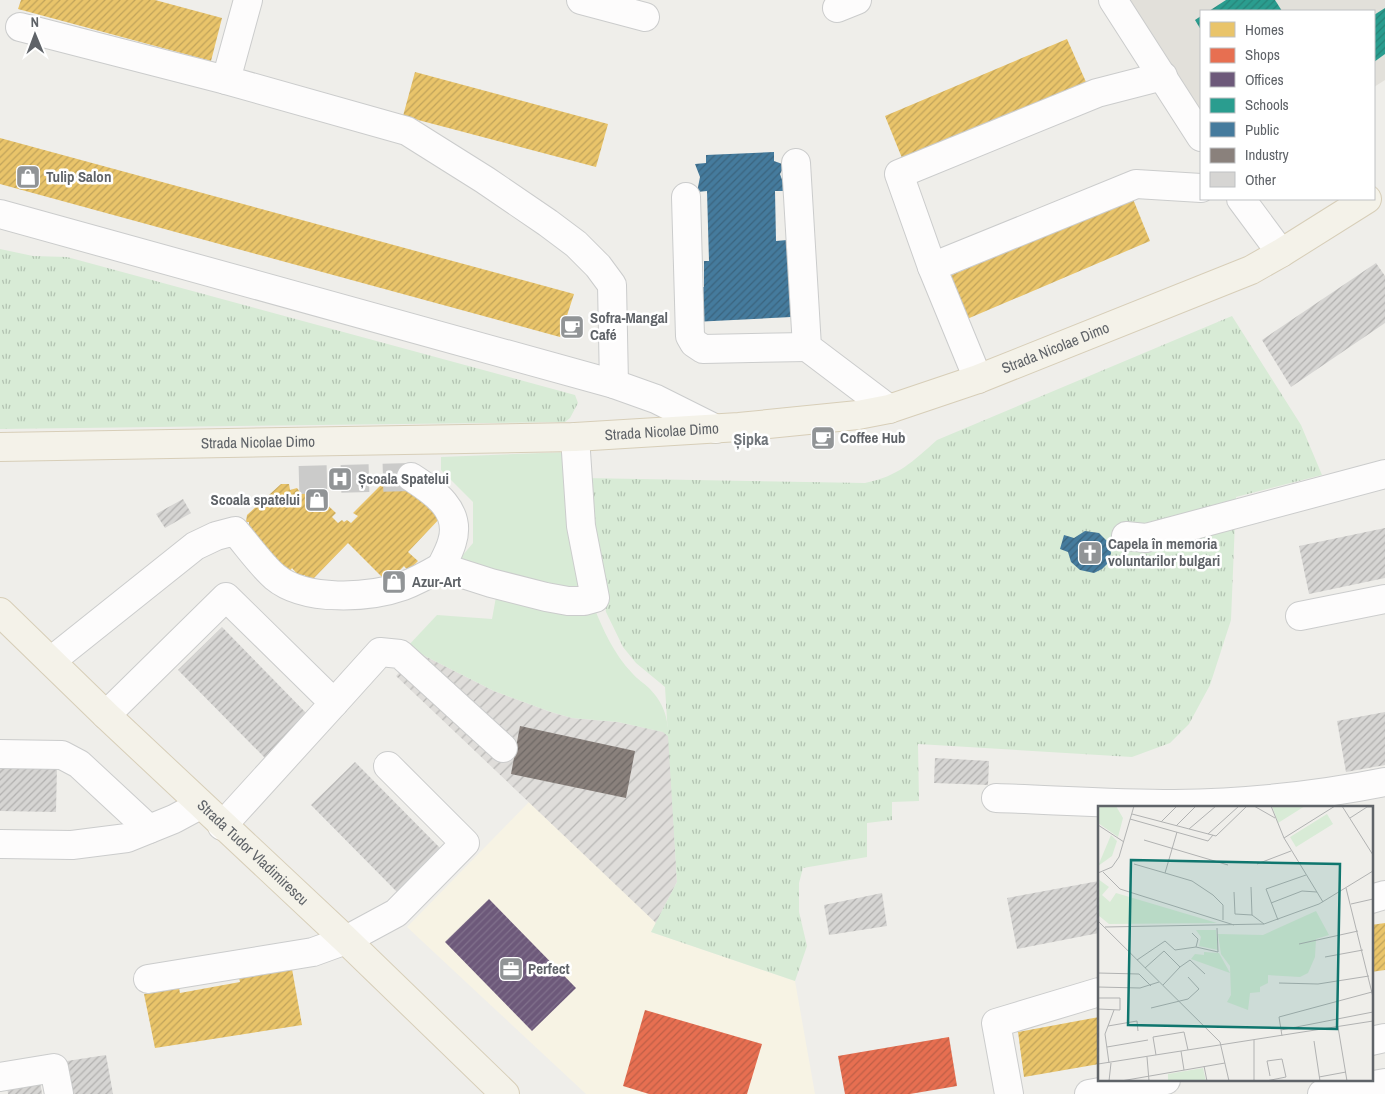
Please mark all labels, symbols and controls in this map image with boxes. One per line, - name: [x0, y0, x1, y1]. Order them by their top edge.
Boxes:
- north arrow: [10, 10, 60, 60]
- legend: [1200, 10, 1375, 200]
- text: N: [30, 13, 39, 31]
- text: Homes: [1245, 19, 1284, 40]
- text: Shops: [1245, 44, 1280, 65]
- text: Offices: [1245, 69, 1284, 90]
- text: Schools: [1245, 94, 1289, 115]
- text: Public: [1245, 119, 1279, 140]
- text: Industry: [1245, 144, 1290, 165]
- shop icon: Tulip Salon: [15, 164, 41, 190]
- place label: Tulip Salon: [46, 166, 111, 187]
- text: Other: [1245, 169, 1276, 190]
- place label: Sofra-Mangal Café: [590, 307, 668, 345]
- cafe icon: Sofra-Mangal Café: [559, 314, 585, 340]
- street label: Strada Nicolae Dimo: [998, 317, 1112, 379]
- street label: Strada Nicolae Dimo: [604, 417, 720, 445]
- cafe icon: Coffee Hub: [810, 425, 836, 451]
- place label: Coffee Hub: [840, 427, 906, 448]
- district label: Șipka: [733, 428, 769, 450]
- street label: Strada Nicolae Dimo: [201, 431, 315, 454]
- hospital icon: Școala Spatelui: [327, 466, 353, 492]
- place label: Școala Spatelui: [358, 468, 449, 489]
- shop icon: Scoala spatelui: [304, 487, 330, 513]
- place label: Scoala spatelui: [210, 489, 300, 510]
- place label: Capela în memoria voluntarilor bulgari: [1108, 533, 1220, 571]
- church icon: Capela în memoria voluntarilor bulgari: [1077, 540, 1103, 566]
- shop icon: Azur-Art: [381, 569, 407, 595]
- place label: Azur-Art: [412, 571, 461, 592]
- street label: Strada Tudor Vladimirescu: [193, 795, 314, 910]
- inset map: [1098, 806, 1372, 1082]
- office icon: Perfect: [498, 956, 524, 982]
- place label: Perfect: [528, 958, 570, 979]

